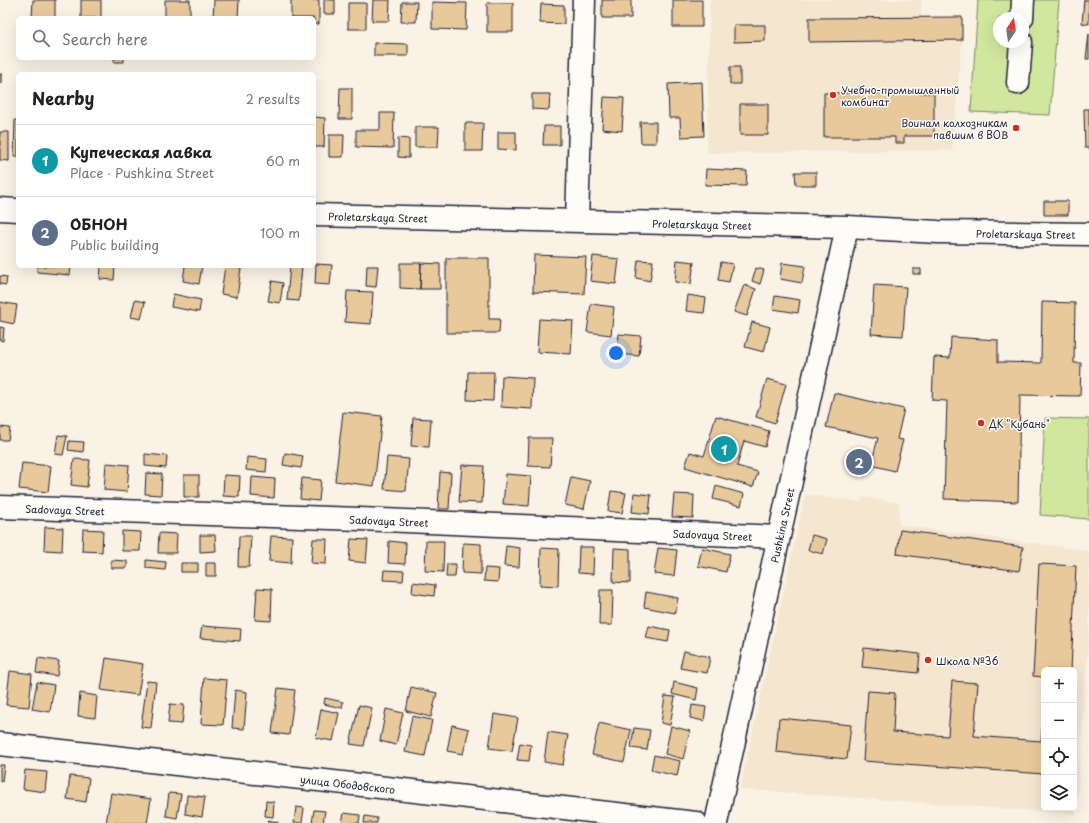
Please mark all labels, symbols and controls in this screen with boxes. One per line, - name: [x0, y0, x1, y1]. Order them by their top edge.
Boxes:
- north arrow: [993, 12, 1029, 48]
- search box: [16, 16, 316, 60]
- icon: search: [30, 27, 52, 49]
- text: Search here: [62, 27, 148, 50]
- place label: Учебно-промышленный комбинат: [841, 82, 959, 109]
- text: Nearby: [32, 85, 94, 111]
- text: 2 results: [246, 89, 300, 108]
- marker: Учебно-промышленный комбинат: [828, 90, 838, 100]
- place label: Воинам колхозникам павшим в ВОВ: [901, 115, 1008, 142]
- marker: Воинам колхозникам павшим в ВОВ: [1011, 123, 1021, 133]
- text: Купеческая лавка: [70, 140, 212, 163]
- text: 1: [42, 151, 48, 170]
- text: 60 m: [266, 151, 300, 170]
- text: Place · Pushkina Street: [70, 163, 214, 182]
- street label: Proletarskaya Street: [328, 208, 428, 225]
- text: ОБНОН: [70, 212, 128, 235]
- street label: Proletarskaya Street: [652, 215, 752, 232]
- text: 2: [40, 223, 50, 242]
- text: 100 m: [260, 223, 300, 242]
- street label: Proletarskaya Street: [976, 225, 1076, 242]
- text: Public building: [70, 235, 159, 254]
- your location: [606, 343, 626, 363]
- place label: ДК "Кубань": [988, 416, 1050, 432]
- marker: ДК "Кубань": [976, 418, 986, 428]
- pin: 1: [711, 434, 737, 464]
- pin: 2: [846, 447, 872, 477]
- street label: Pushkina Street: [766, 486, 797, 564]
- street label: Sadovaya Street: [25, 500, 105, 518]
- street label: Sadovaya Street: [349, 511, 429, 529]
- street label: Sadovaya Street: [672, 525, 753, 543]
- place label: Школа №36: [936, 653, 998, 668]
- marker: Школа №36: [923, 655, 933, 665]
- map controls: [1041, 667, 1077, 811]
- button: +: [1041, 667, 1077, 703]
- button: −: [1041, 703, 1077, 739]
- button: locate: [1041, 739, 1077, 775]
- street label: улица Ободовского: [299, 771, 396, 796]
- button: layers: [1041, 775, 1077, 811]

